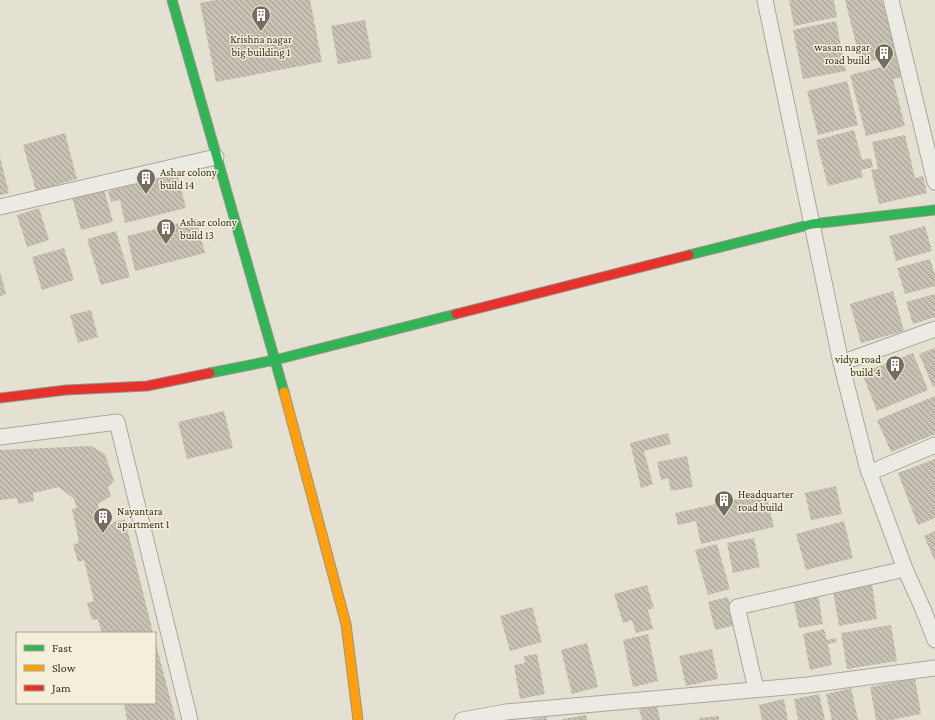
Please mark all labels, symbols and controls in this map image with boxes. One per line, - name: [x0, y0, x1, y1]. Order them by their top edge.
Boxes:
- building icon: Krishna nagar big building 1: [250, 4, 272, 32]
- place label: Krishna nagar big building 1: [230, 33, 292, 59]
- place label: wasan nagar road build: [814, 41, 870, 66]
- building icon: wasan nagar road build: [873, 42, 895, 70]
- place label: Ashar colony build 14: [160, 166, 218, 191]
- building icon: Ashar colony build 14: [135, 167, 157, 195]
- place label: Ashar colony build 13: [180, 216, 238, 241]
- building icon: Ashar colony build 13: [155, 217, 177, 245]
- place label: vidya road build 4: [834, 353, 881, 378]
- building icon: vidya road build 4: [884, 354, 906, 382]
- place label: Headquarter road build: [738, 488, 794, 513]
- building icon: Headquarter road build: [713, 489, 735, 517]
- place label: Nayantara apartment 1: [117, 505, 170, 531]
- building icon: Nayantara apartment 1: [92, 506, 114, 534]
- legend: [16, 632, 156, 704]
- text: Fast: [52, 641, 73, 655]
- text: Slow: [52, 661, 76, 675]
- text: Jam: [51, 681, 71, 695]

